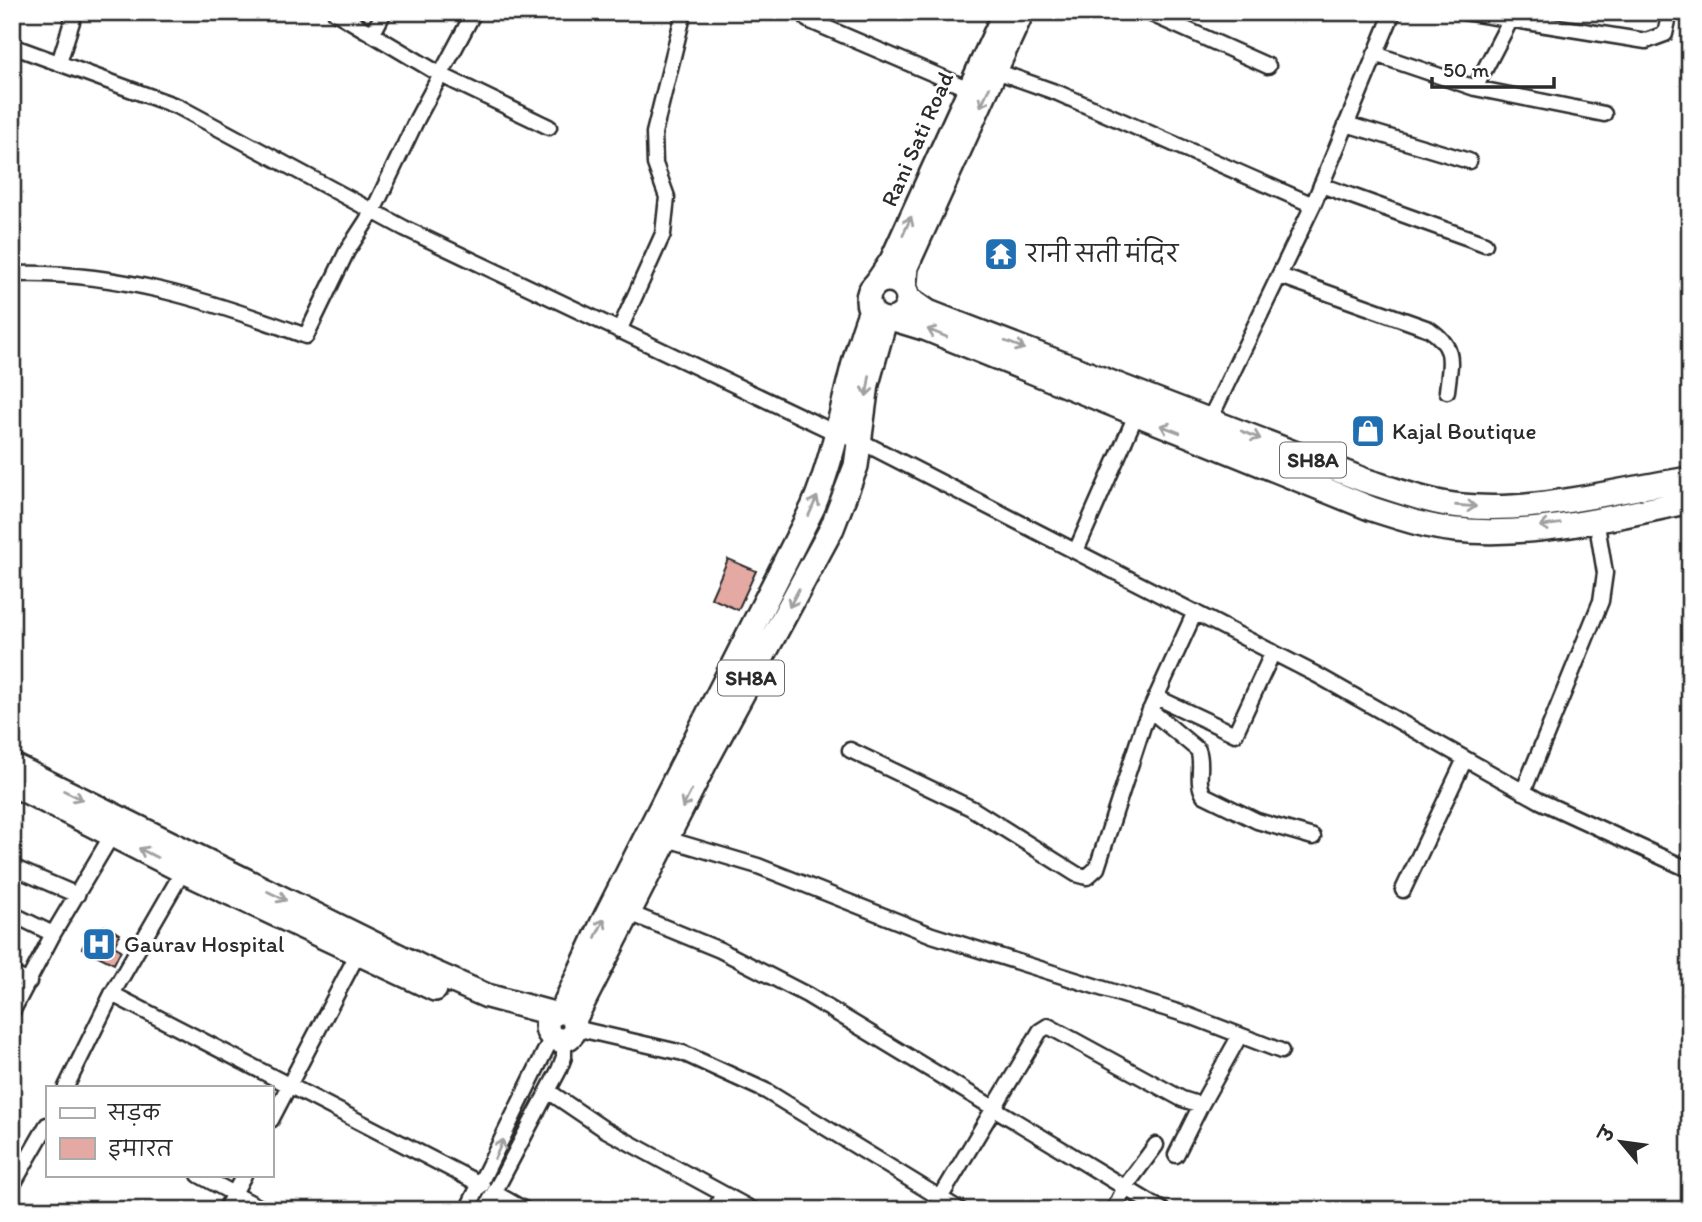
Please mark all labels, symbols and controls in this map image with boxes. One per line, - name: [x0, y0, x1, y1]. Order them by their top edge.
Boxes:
- scale bar: [1432, 46, 1555, 90]
- text: 50 m: [1443, 57, 1490, 82]
- street label: Rani Sati Road: [875, 67, 959, 211]
- one-way arrow: [977, 86, 991, 107]
- one-way arrow: [900, 216, 914, 237]
- temple icon: रानी सती मंदिर: [982, 235, 1020, 273]
- place label: रानी सती मंदिर: [1024, 236, 1180, 268]
- one-way arrow: [926, 326, 948, 339]
- one-way arrow: [1004, 340, 1026, 352]
- one-way arrow: [861, 374, 874, 397]
- shop icon: Kajal Boutique: [1349, 412, 1387, 450]
- place label: Kajal Boutique: [1392, 417, 1536, 445]
- one-way arrow: [1159, 421, 1181, 434]
- one-way arrow: [1239, 429, 1261, 442]
- road number: SH8A: [1280, 442, 1346, 477]
- one-way arrow: [807, 496, 820, 517]
- one-way arrow: [1454, 499, 1477, 512]
- one-way arrow: [1539, 519, 1562, 532]
- one-way arrow: [787, 587, 800, 608]
- road number: SH8A: [718, 660, 784, 696]
- one-way arrow: [679, 788, 693, 809]
- one-way arrow: [62, 789, 83, 803]
- one-way arrow: [138, 846, 159, 860]
- one-way arrow: [266, 890, 287, 903]
- one-way arrow: [594, 918, 607, 939]
- hospital icon: Gaurav Hospital: [80, 925, 118, 963]
- place label: Gaurav Hospital: [124, 930, 285, 958]
- legend: [46, 1086, 273, 1176]
- text: सड़क: [107, 1100, 161, 1126]
- north arrow: [1586, 1106, 1656, 1176]
- text: उ: [1592, 1121, 1621, 1147]
- text: इमारत: [108, 1136, 174, 1161]
- one-way arrow: [492, 1139, 506, 1160]

